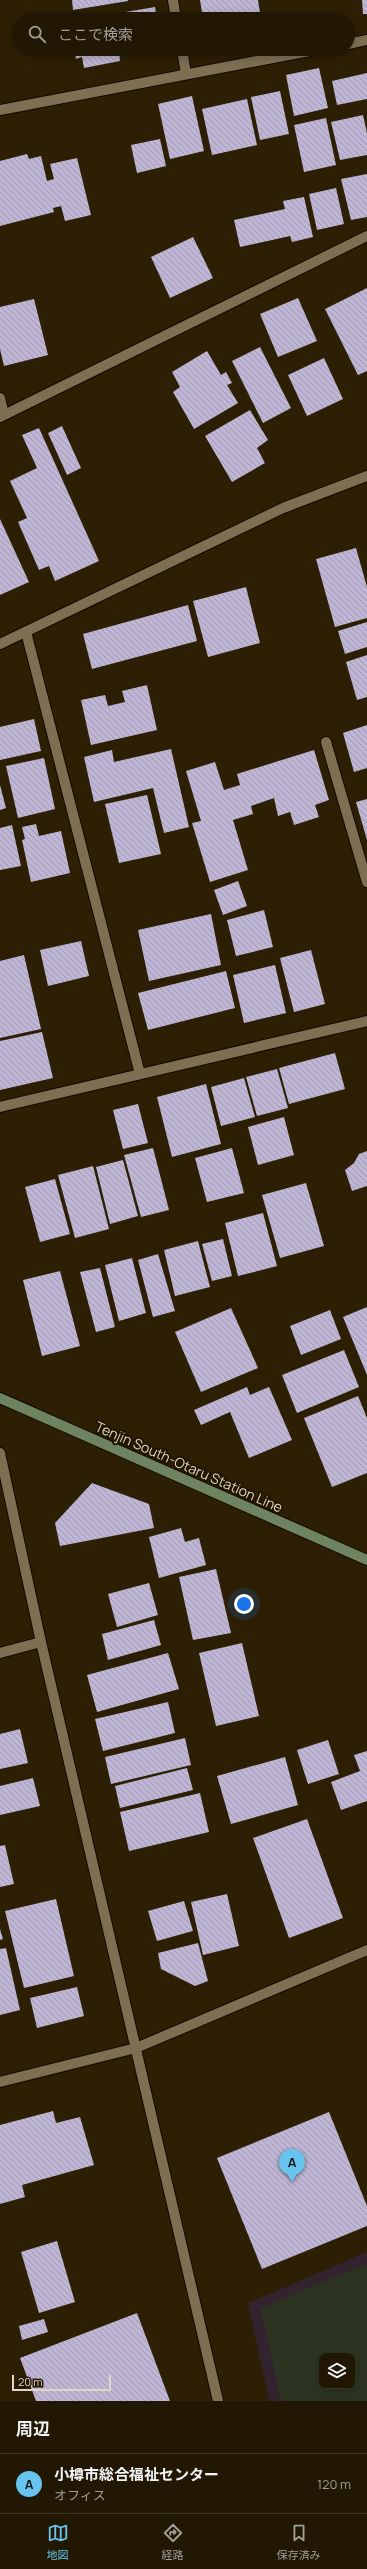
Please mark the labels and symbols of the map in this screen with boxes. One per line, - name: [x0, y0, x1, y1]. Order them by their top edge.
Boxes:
- street label: Tenjin South-Otaru Station Line: [92, 1417, 286, 1517]
- your location: [234, 1594, 254, 1614]
- pin: A: [279, 2149, 305, 2182]
- scale bar: [12, 2373, 111, 2392]

